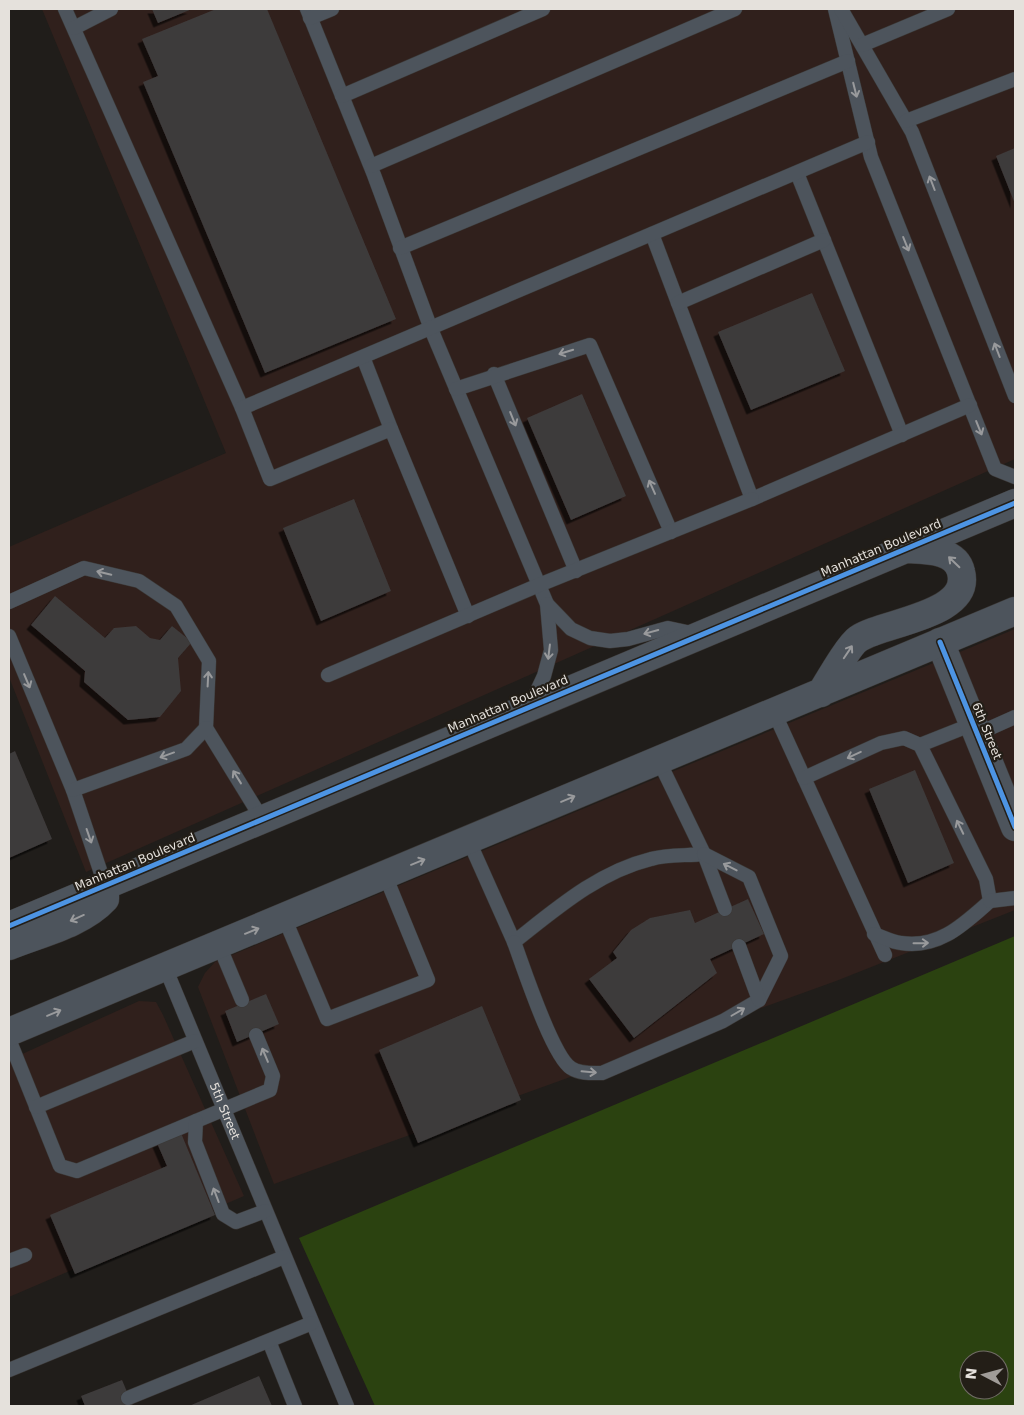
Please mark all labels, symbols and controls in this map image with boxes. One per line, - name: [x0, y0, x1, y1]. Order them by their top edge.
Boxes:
- one-way arrow: [851, 82, 860, 98]
- one-way arrow: [927, 175, 936, 191]
- one-way arrow: [902, 236, 911, 251]
- one-way arrow: [992, 343, 1002, 358]
- one-way arrow: [559, 348, 575, 358]
- one-way arrow: [509, 411, 518, 427]
- one-way arrow: [975, 419, 984, 435]
- one-way arrow: [647, 480, 657, 495]
- street label: Manhattan Boulevard: [819, 516, 943, 580]
- one-way arrow: [948, 556, 961, 568]
- one-way arrow: [97, 568, 113, 577]
- one-way arrow: [643, 628, 659, 638]
- one-way arrow: [544, 643, 554, 659]
- one-way arrow: [843, 645, 853, 659]
- one-way arrow: [204, 671, 213, 687]
- street label: Manhattan Boulevard: [446, 672, 570, 736]
- one-way arrow: [23, 673, 33, 688]
- street label: 6th Street: [969, 700, 1005, 762]
- one-way arrow: [160, 751, 176, 760]
- one-way arrow: [847, 751, 862, 761]
- one-way arrow: [231, 771, 241, 785]
- one-way arrow: [561, 794, 576, 803]
- one-way arrow: [955, 820, 964, 835]
- one-way arrow: [85, 828, 94, 843]
- street label: Manhattan Boulevard: [73, 830, 197, 894]
- one-way arrow: [410, 856, 425, 866]
- one-way arrow: [723, 862, 738, 871]
- one-way arrow: [70, 914, 85, 924]
- one-way arrow: [244, 925, 259, 935]
- one-way arrow: [913, 938, 929, 948]
- one-way arrow: [731, 1007, 746, 1017]
- one-way arrow: [46, 1008, 61, 1018]
- one-way arrow: [260, 1048, 269, 1063]
- one-way arrow: [580, 1067, 596, 1077]
- street label: 5th Street: [207, 1081, 243, 1142]
- one-way arrow: [211, 1188, 220, 1203]
- north arrow: [959, 1350, 1009, 1400]
- text: N: [963, 1367, 980, 1380]

